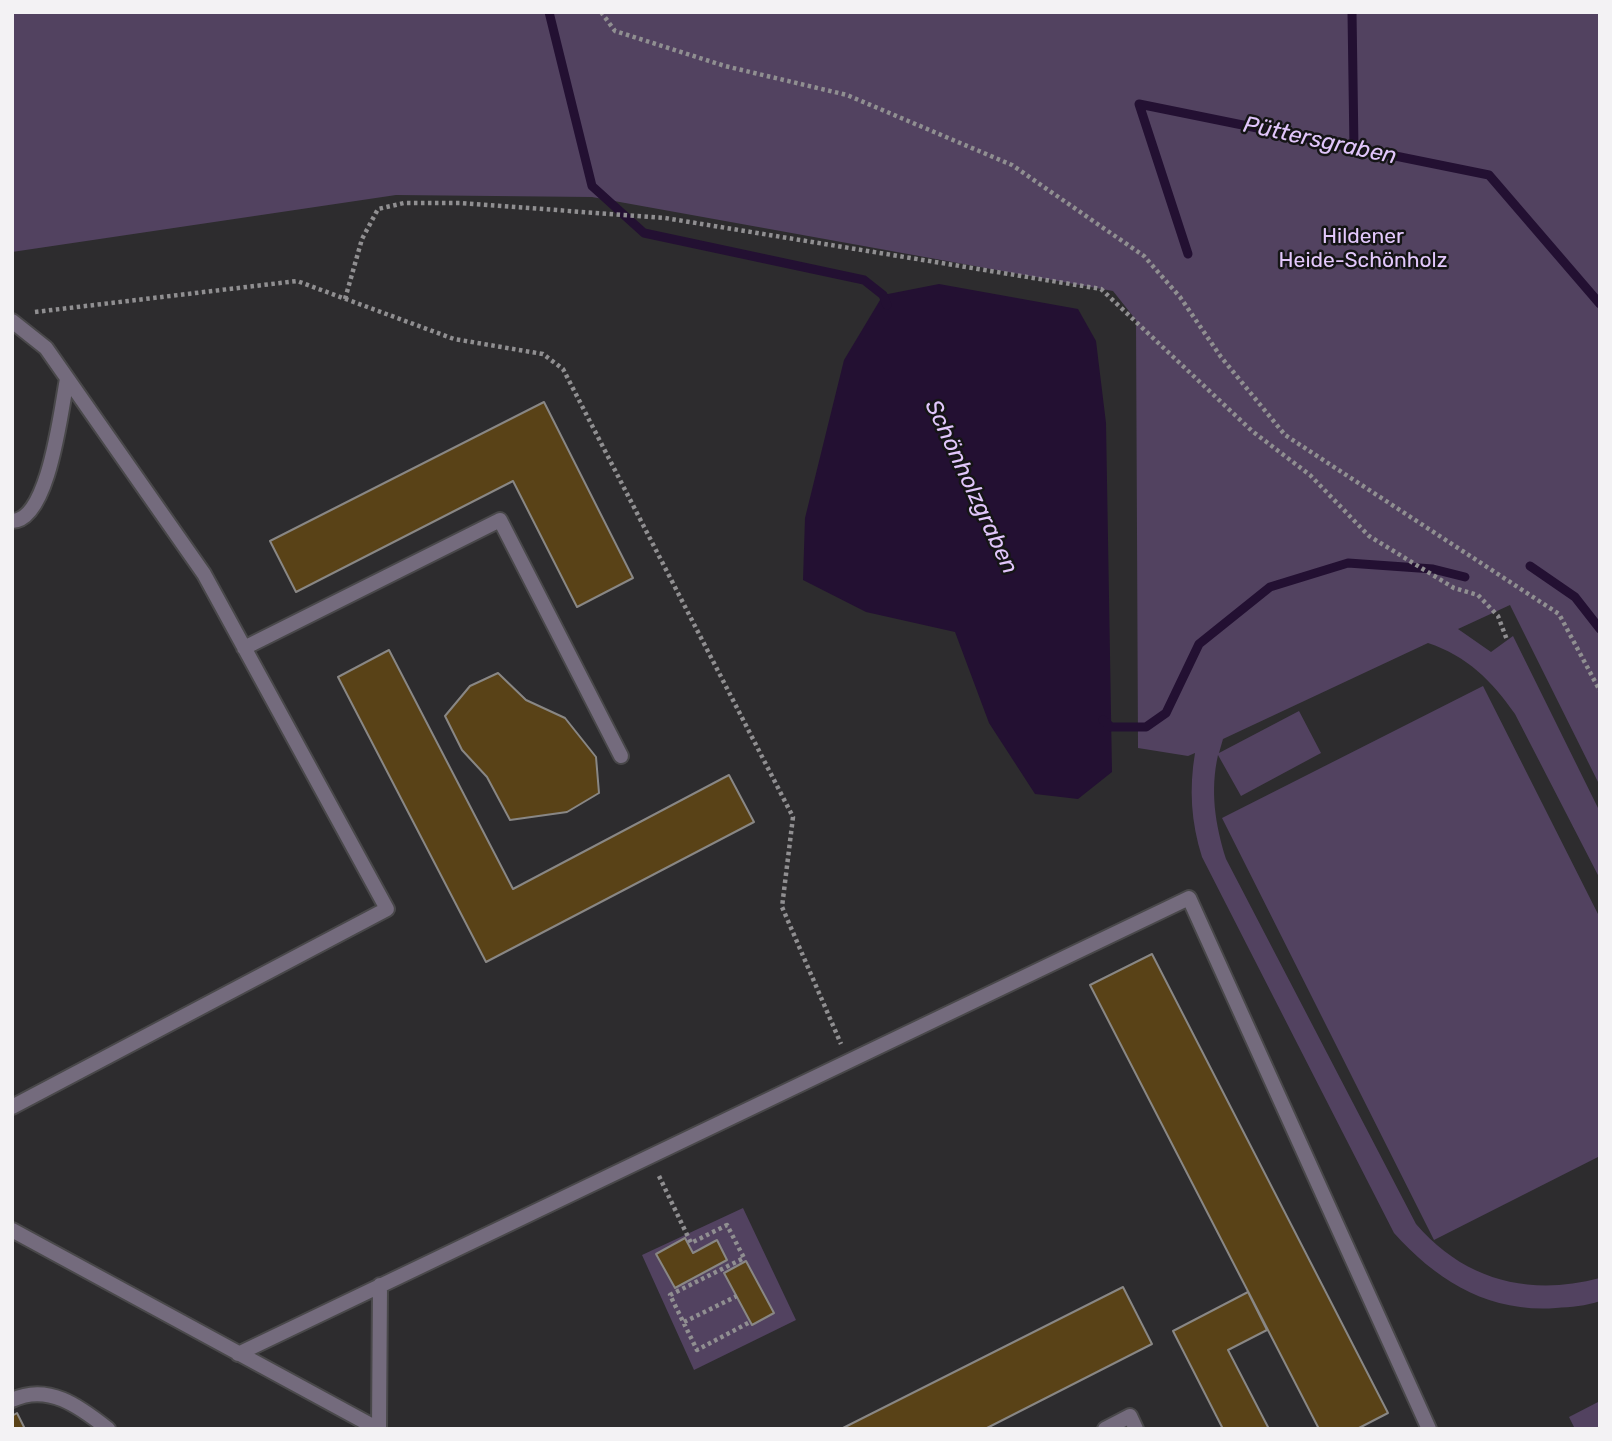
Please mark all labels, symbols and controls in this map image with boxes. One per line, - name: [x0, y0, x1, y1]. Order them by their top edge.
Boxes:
- water label: Püttersgraben: [1241, 111, 1399, 171]
- park label: Hildener Heide-Schönholz: [1279, 224, 1447, 274]
- water label: Schönholzgraben: [919, 396, 1023, 578]

